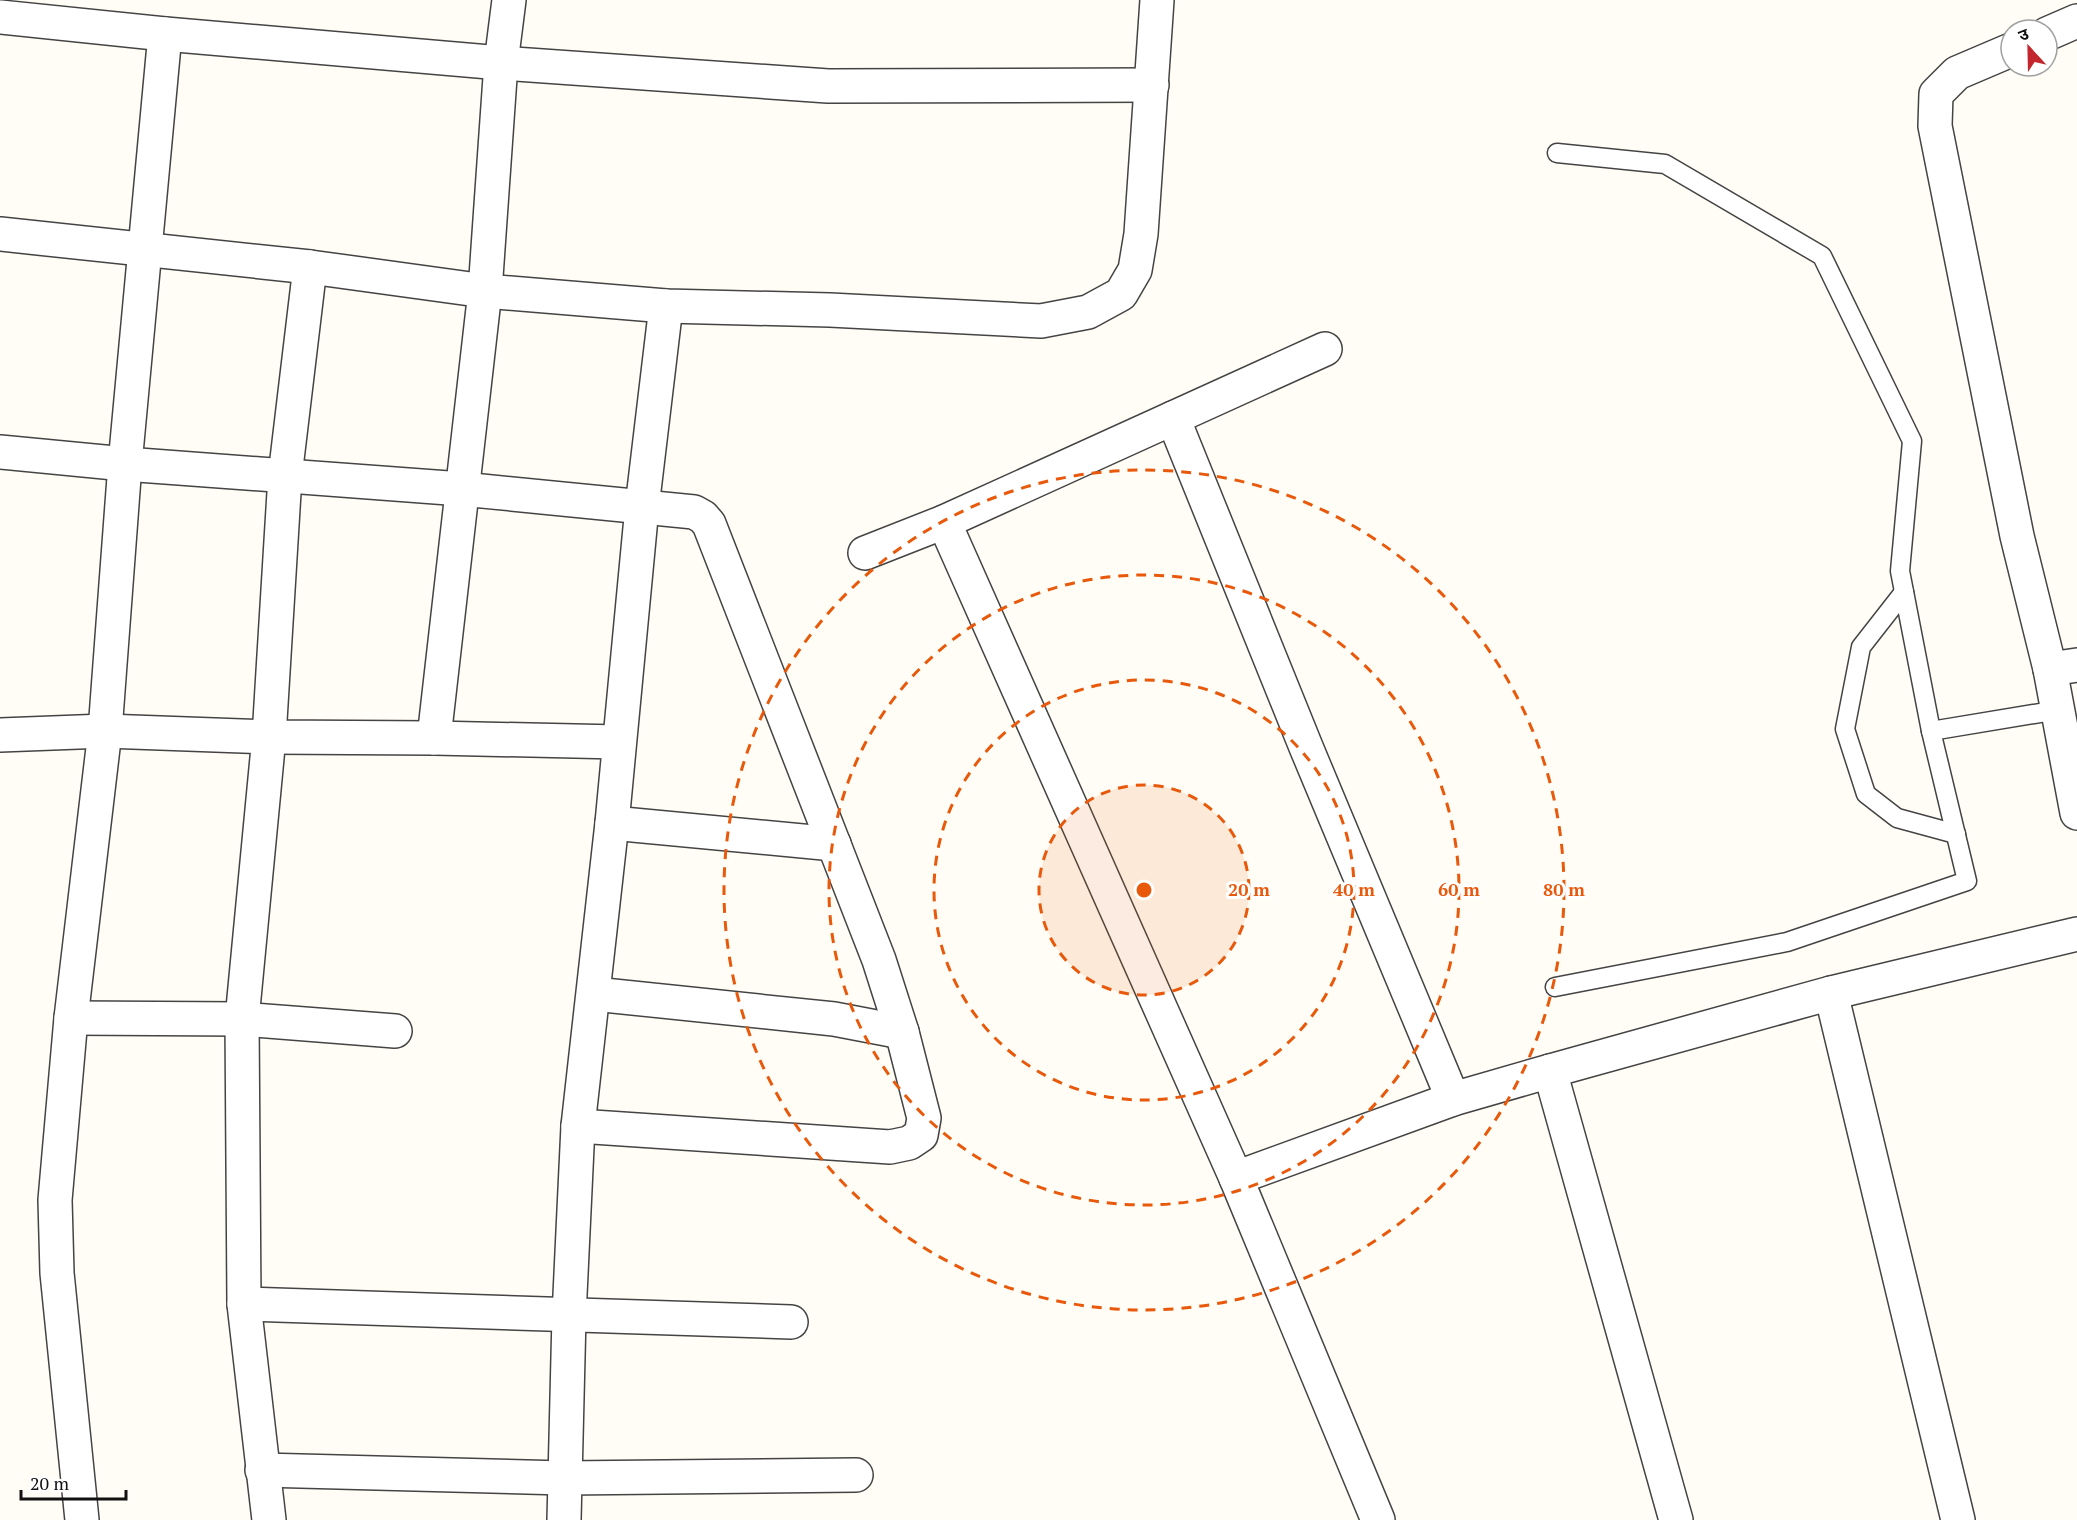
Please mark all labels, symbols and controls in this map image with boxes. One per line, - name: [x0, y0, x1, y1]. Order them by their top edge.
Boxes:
- north arrow: [1999, 18, 2059, 78]
- text: उ: [2015, 22, 2032, 46]
- text: 20 m: [1228, 877, 1270, 901]
- text: 40 m: [1333, 877, 1375, 901]
- text: 60 m: [1438, 877, 1480, 901]
- text: 80 m: [1543, 877, 1585, 901]
- centre of rings: [1134, 880, 1154, 900]
- scale bar: [21, 1463, 126, 1501]
- text: 20 m: [30, 1471, 70, 1495]

